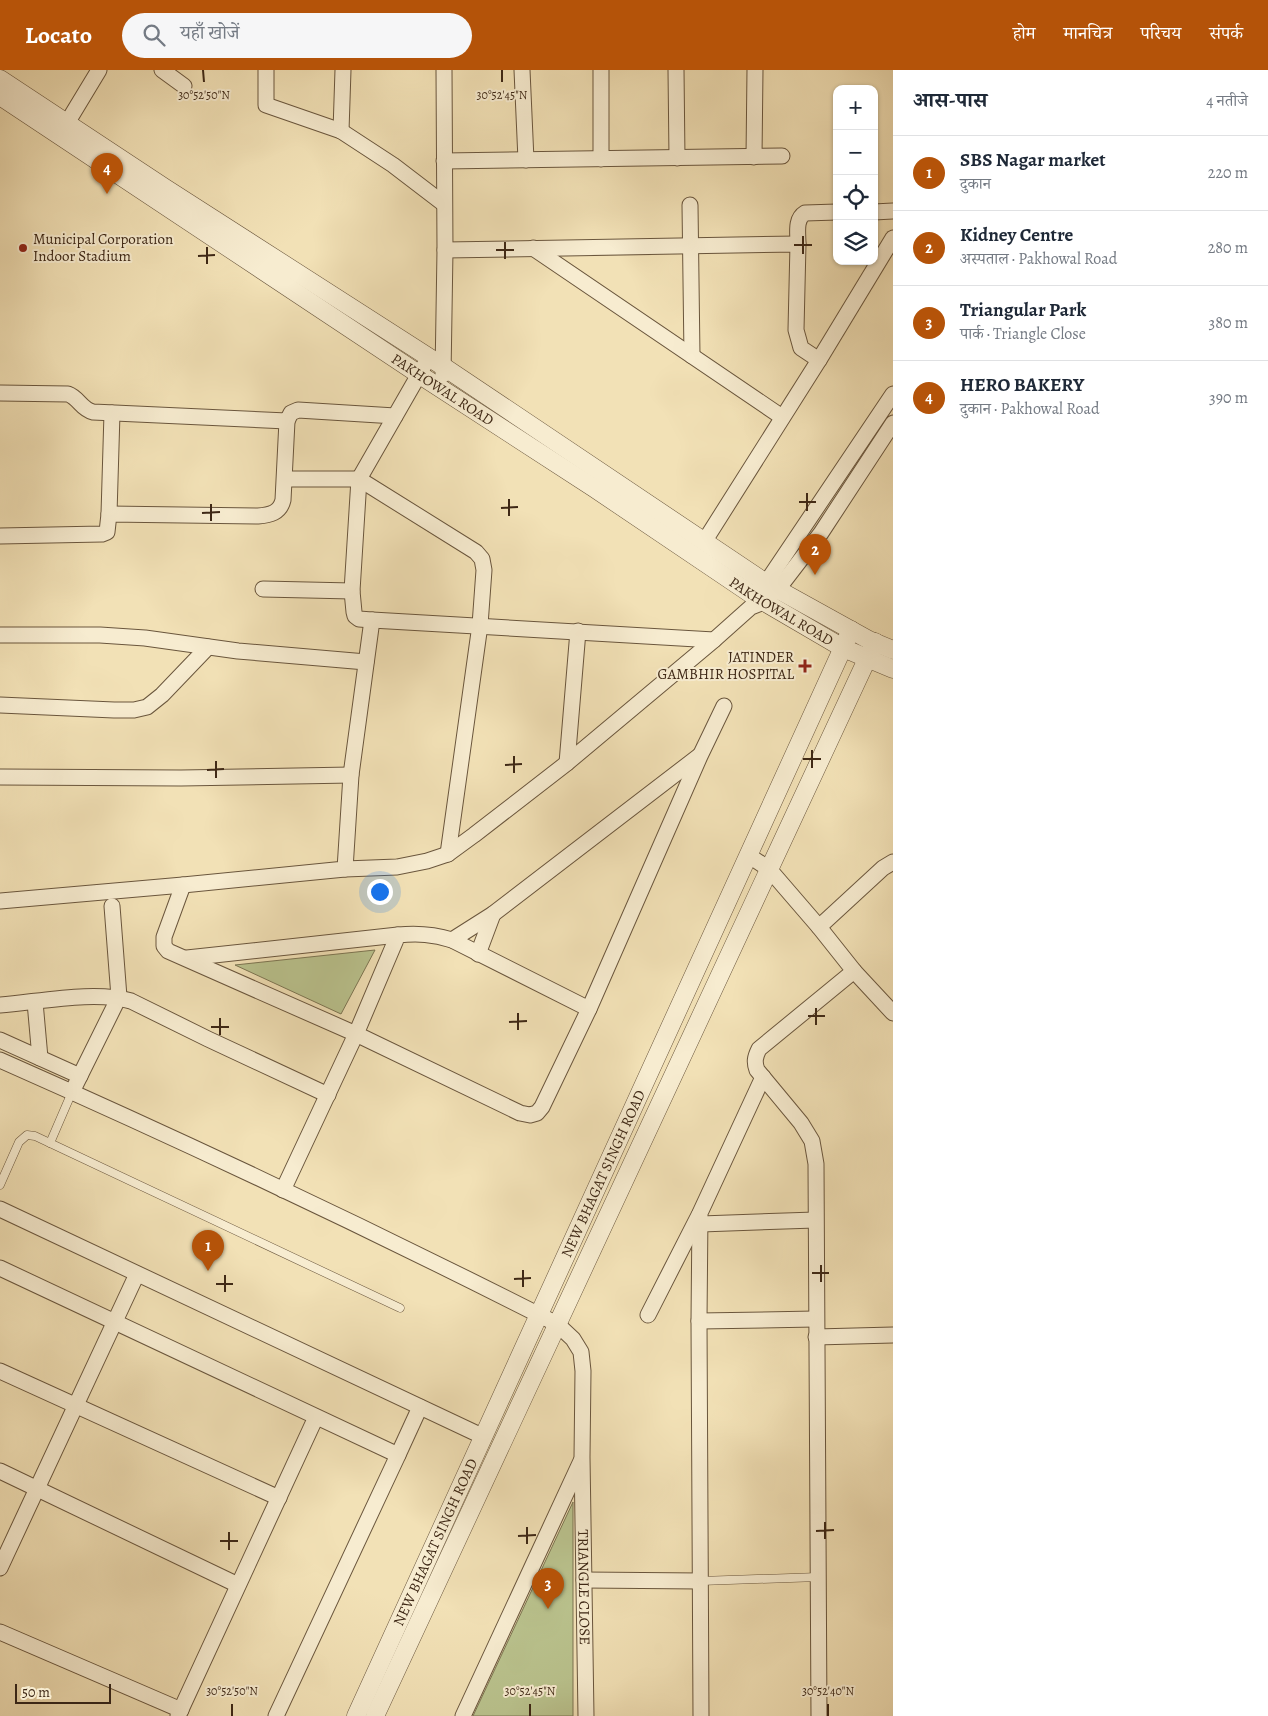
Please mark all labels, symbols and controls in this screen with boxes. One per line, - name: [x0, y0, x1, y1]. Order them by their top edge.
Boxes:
- search box: [122, 13, 472, 58]
- text: Locato: [25, 19, 92, 51]
- text: यहाँ खोजें: [180, 20, 240, 46]
- icon: search: [140, 21, 168, 49]
- text: होम: [1013, 21, 1036, 45]
- text: मानचित्र: [1064, 21, 1112, 45]
- text: परिचय: [1140, 21, 1181, 45]
- text: संपर्क: [1209, 21, 1243, 45]
- map controls: [833, 85, 878, 265]
- button: +: [833, 85, 878, 130]
- text: आस-पास: [913, 86, 987, 114]
- text: 30°52'50"N: [178, 87, 230, 103]
- text: 30°52'45"N: [477, 87, 528, 103]
- text: 4 नतीजे: [1206, 90, 1248, 112]
- button: −: [833, 130, 878, 175]
- text: SBS Nagar market: [960, 147, 1106, 173]
- pin: 4: [91, 153, 123, 194]
- text: 1: [926, 162, 932, 184]
- text: 220 m: [1208, 162, 1248, 184]
- text: दुकान: [960, 173, 991, 195]
- button: locate: [833, 175, 878, 220]
- button: layers: [833, 220, 878, 265]
- text: Kidney Centre: [960, 222, 1073, 248]
- place label: Municipal Corporation Indoor Stadium: [33, 229, 173, 266]
- text: 2: [925, 237, 933, 259]
- text: 280 m: [1208, 237, 1248, 259]
- marker: Municipal Corporation Indoor Stadium: [17, 242, 29, 254]
- text: अस्पताल · Pakhowal Road: [960, 248, 1117, 270]
- text: Triangular Park: [960, 297, 1086, 323]
- text: 3: [926, 312, 932, 334]
- text: 380 m: [1209, 312, 1248, 334]
- text: पार्क · Triangle Close: [960, 323, 1086, 345]
- street label: PAKHOWAL ROAD: [387, 349, 498, 430]
- text: HERO BAKERY: [960, 372, 1084, 398]
- text: 4: [925, 387, 933, 409]
- text: 390 m: [1209, 387, 1248, 409]
- text: दुकान · Pakhowal Road: [960, 398, 1099, 420]
- pin: 2: [799, 534, 831, 575]
- street label: PAKHOWAL ROAD: [725, 572, 837, 650]
- place label: JATINDER GAMBHIR HOSPITAL: [658, 647, 795, 684]
- marker: JATINDER GAMBHIR HOSPITAL: [798, 659, 812, 673]
- your location: [367, 879, 393, 905]
- street label: NEW BHAGAT SINGH ROAD: [556, 1087, 650, 1261]
- pin: 1: [192, 1230, 224, 1271]
- street label: NEW BHAGAT SINGH ROAD: [388, 1455, 482, 1629]
- street label: TRIANGLE CLOSE: [573, 1529, 595, 1645]
- pin: 3: [532, 1568, 564, 1609]
- scale bar: [15, 1681, 111, 1704]
- text: 50 m: [22, 1683, 50, 1702]
- text: 30°52'50"N: [206, 1683, 258, 1699]
- text: 30°52'45"N: [505, 1683, 556, 1699]
- text: 30°52'40"N: [802, 1683, 854, 1699]

